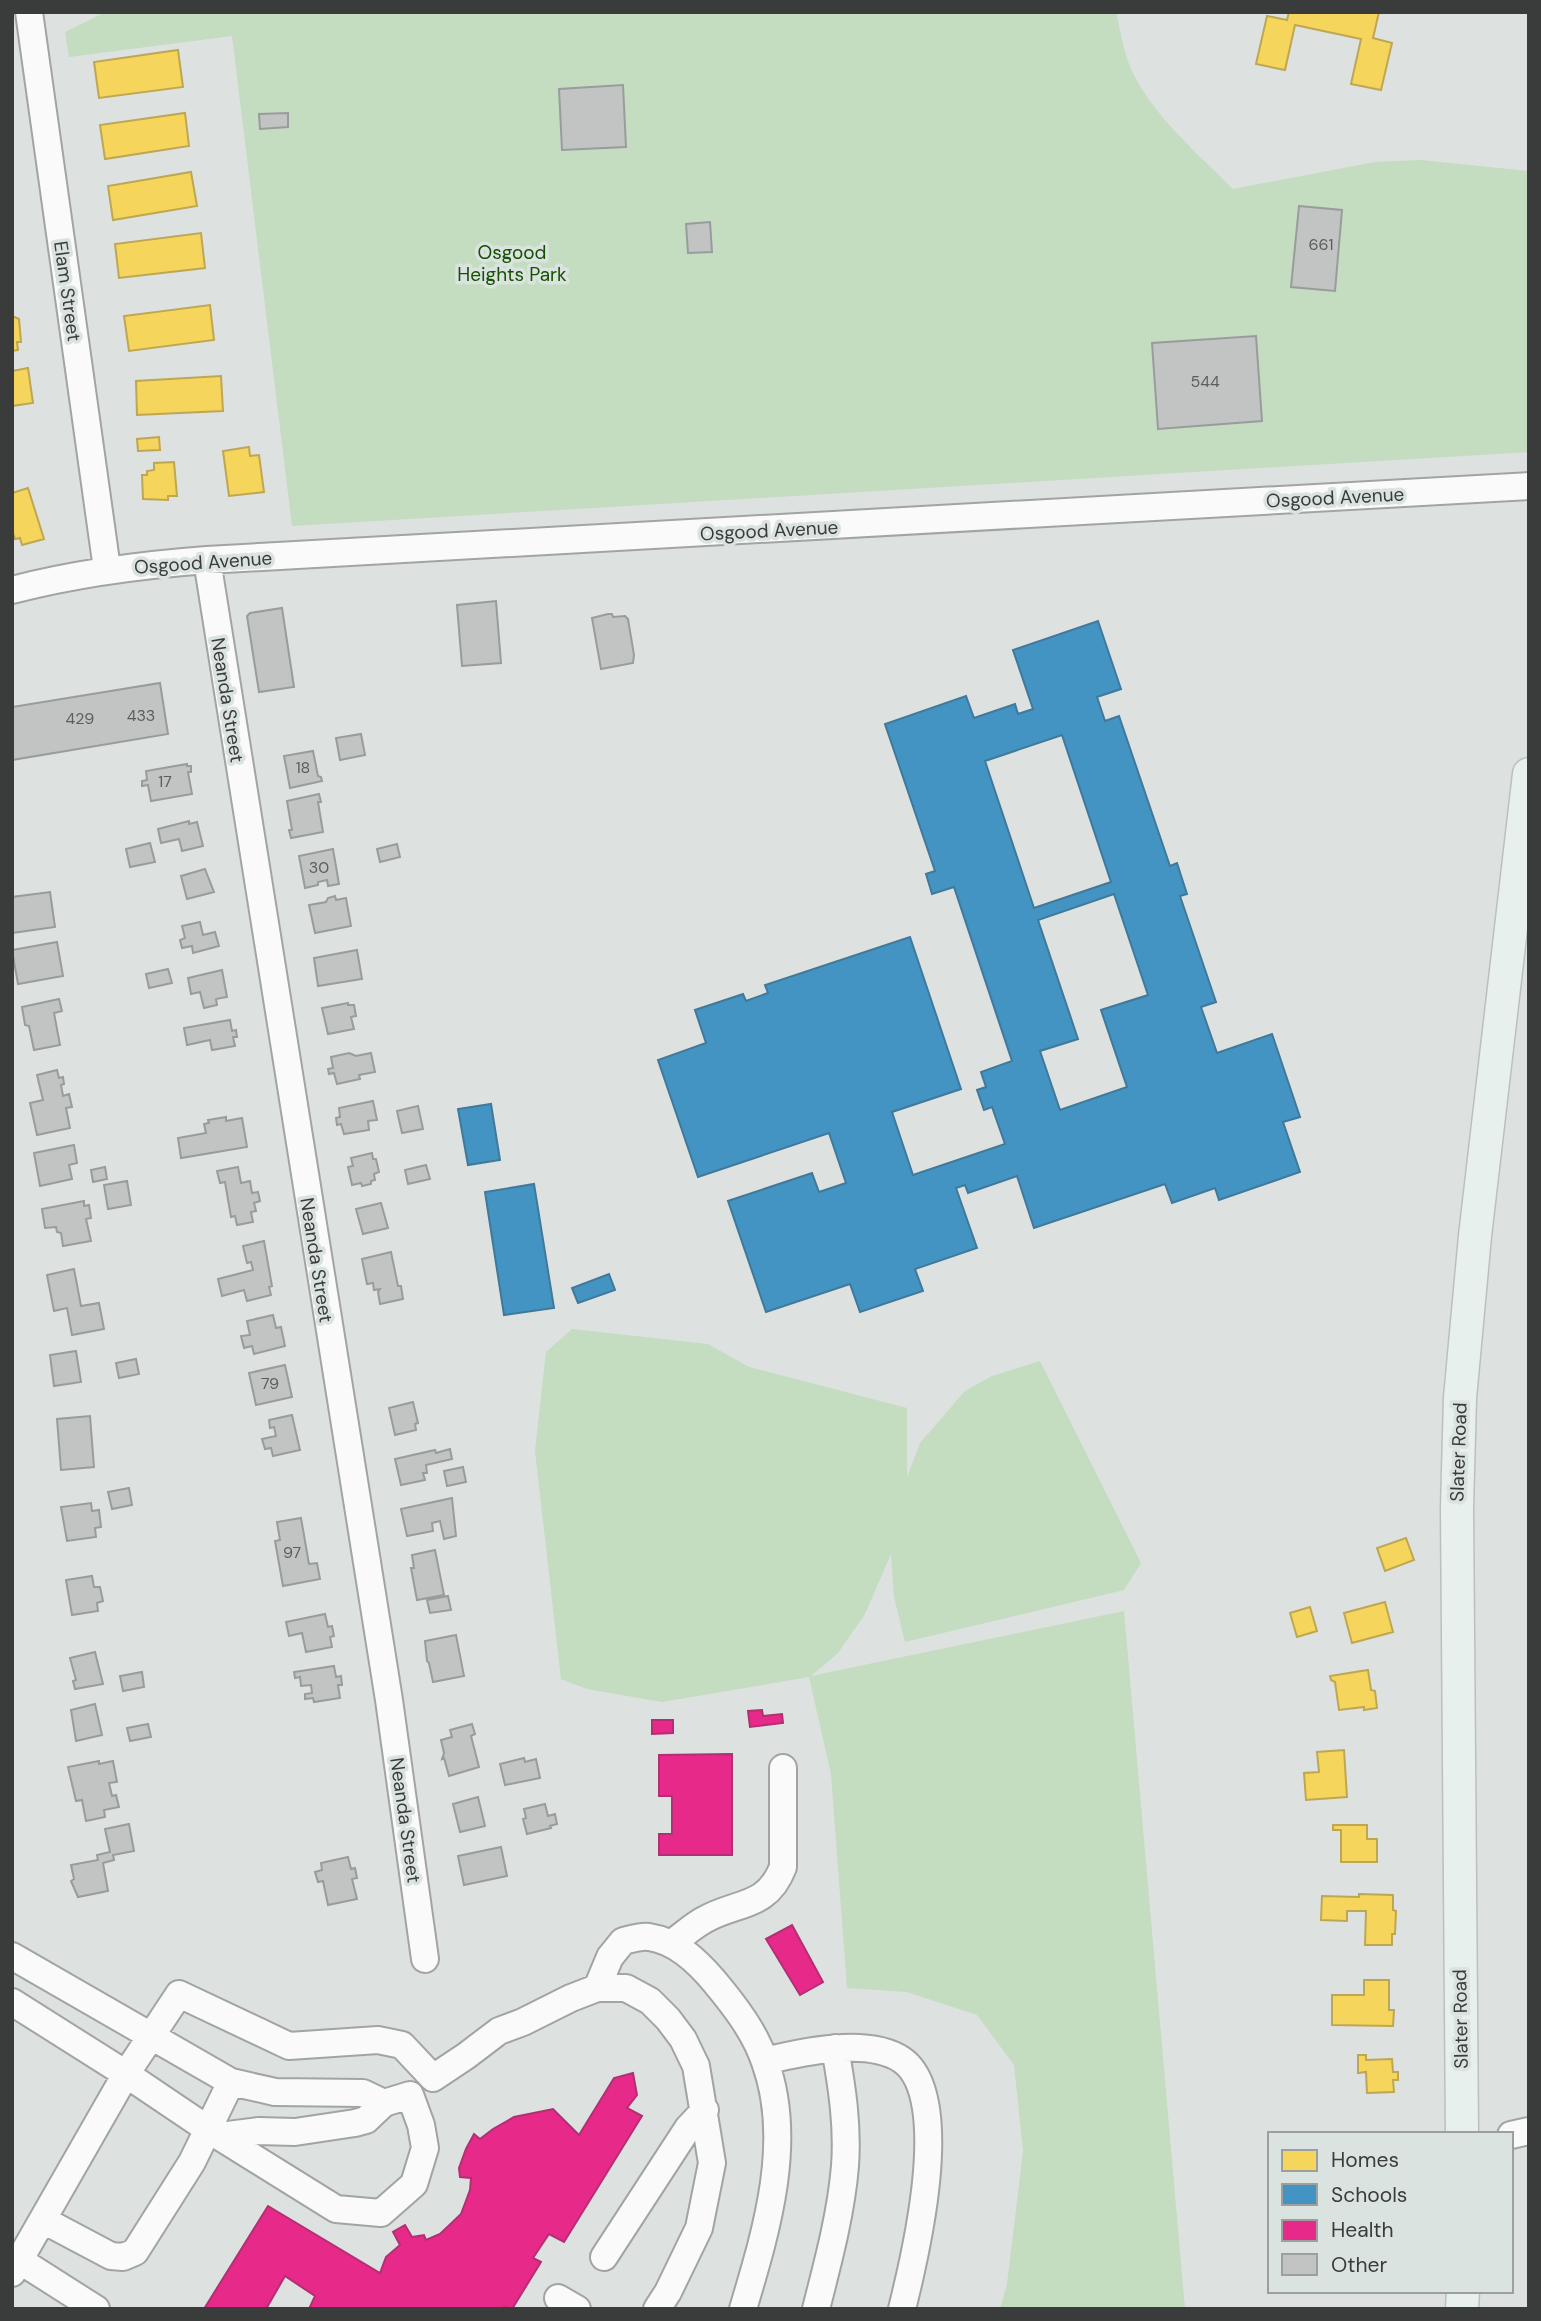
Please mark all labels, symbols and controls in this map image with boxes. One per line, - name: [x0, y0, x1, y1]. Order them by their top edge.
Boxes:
- house number: 661: [1308, 234, 1334, 255]
- street label: Elam Street: [48, 239, 87, 343]
- park label: Osgood Heights Park: [457, 240, 567, 287]
- house number: 544: [1190, 371, 1220, 392]
- street label: Osgood Avenue: [1265, 481, 1405, 514]
- street label: Osgood Avenue: [699, 514, 839, 547]
- street label: Osgood Avenue: [133, 545, 273, 580]
- street label: Neanda Street: [205, 636, 250, 764]
- house number: 433: [127, 705, 155, 726]
- house number: 429: [66, 708, 94, 729]
- house number: 18: [296, 757, 310, 778]
- house number: 17: [158, 771, 172, 792]
- house number: 30: [309, 857, 329, 878]
- street label: Neanda Street: [294, 1196, 339, 1324]
- house number: 79: [261, 1373, 279, 1394]
- street label: Slater Road: [1444, 1402, 1473, 1502]
- house number: 97: [283, 1542, 301, 1563]
- street label: Neanda Street: [384, 1756, 427, 1884]
- street label: Slater Road: [1447, 1969, 1474, 2069]
- legend: [1268, 2132, 1513, 2293]
- text: Homes: [1331, 2146, 1399, 2174]
- text: Schools: [1331, 2181, 1407, 2209]
- text: Health: [1331, 2216, 1394, 2244]
- text: Other: [1331, 2251, 1387, 2279]

